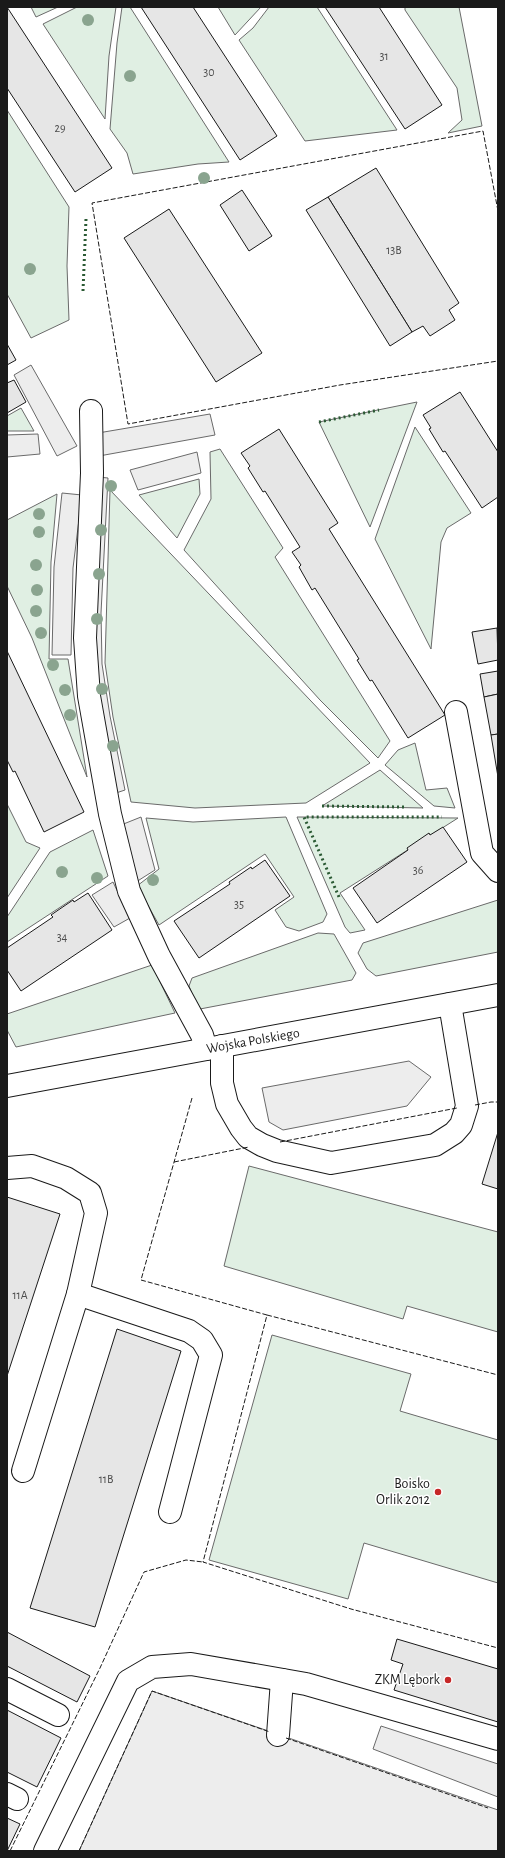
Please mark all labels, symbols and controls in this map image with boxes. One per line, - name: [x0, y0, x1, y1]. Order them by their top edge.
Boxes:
- house number: 31: [379, 50, 389, 62]
- house number: 30: [203, 66, 215, 78]
- house number: 29: [54, 122, 66, 134]
- house number: 13B: [386, 244, 402, 256]
- house number: 36: [413, 864, 424, 876]
- house number: 35: [234, 898, 244, 910]
- house number: 34: [57, 931, 68, 943]
- street label: Wojska Polskiego: [205, 1026, 301, 1056]
- house number: 11A: [12, 1289, 28, 1301]
- house number: 11B: [99, 1473, 113, 1485]
- place label: Boisko Orlik 2012: [376, 1477, 430, 1507]
- marker: Boisko Orlik 2012: [433, 1487, 443, 1497]
- place label: ZKM Lębork: [375, 1673, 441, 1687]
- marker: ZKM Lębork: [443, 1675, 453, 1685]

